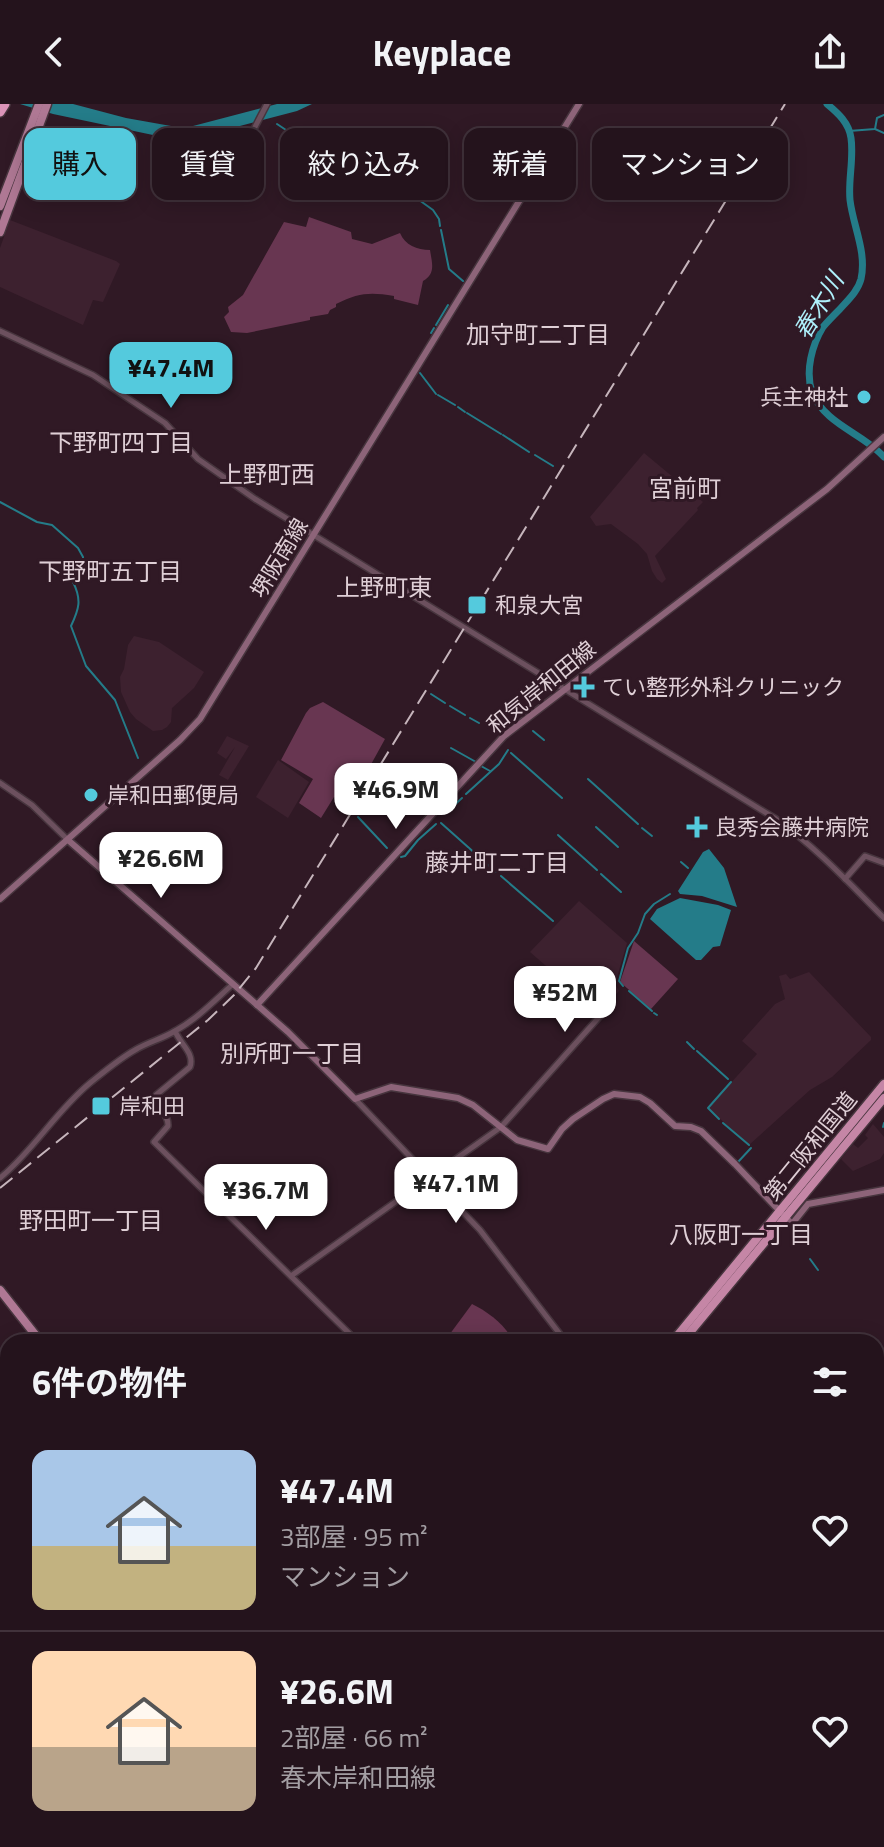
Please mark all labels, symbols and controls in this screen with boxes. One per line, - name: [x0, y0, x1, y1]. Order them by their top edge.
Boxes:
- text: Keyplace: [373, 25, 511, 80]
- icon: back: [32, 30, 76, 74]
- icon: share: [808, 30, 852, 74]
- chip: 購入: [24, 128, 136, 200]
- chip: 賃貸: [152, 128, 264, 200]
- chip: 絞り込み: [280, 128, 448, 200]
- chip: 新着: [464, 128, 576, 200]
- chip: マンション: [592, 128, 788, 200]
- water label: 春木川: [784, 263, 854, 346]
- district label: 加守町二丁目: [466, 316, 610, 352]
- pin: ¥47.4M: [106, 342, 236, 410]
- text: ¥47.4M: [127, 348, 215, 387]
- place label: 兵主神社: [760, 380, 848, 414]
- marker: 兵主神社: [855, 388, 873, 406]
- district label: 下野町四丁目: [49, 424, 193, 460]
- district label: 上野町西: [219, 456, 315, 492]
- district label: 宮前町: [649, 470, 721, 506]
- street label: 堺阪南線: [242, 512, 316, 604]
- district label: 下野町五丁目: [38, 553, 182, 589]
- district label: 上野町東: [336, 569, 432, 605]
- place label: 和泉大宮: [495, 588, 583, 622]
- marker: 和泉大宮: [466, 594, 488, 616]
- street label: 和気岸和田線: [479, 632, 603, 742]
- place label: てい整形外科クリニック: [602, 670, 844, 704]
- marker: てい整形外科クリニック: [573, 676, 595, 698]
- pin: ¥46.9M: [331, 763, 461, 831]
- text: ¥46.9M: [352, 769, 440, 808]
- place label: 岸和田郵便局: [107, 778, 239, 812]
- marker: 岸和田郵便局: [82, 786, 100, 804]
- place label: 良秀会藤井病院: [715, 810, 869, 844]
- marker: 良秀会藤井病院: [686, 816, 708, 838]
- pin: ¥26.6M: [96, 832, 226, 900]
- text: ¥26.6M: [117, 838, 205, 877]
- district label: 藤井町二丁目: [425, 844, 569, 880]
- pin: ¥52M: [518, 966, 612, 1034]
- text: ¥52M: [532, 972, 598, 1011]
- district label: 別所町一丁目: [220, 1035, 364, 1071]
- street label: 第二阪和国道: [755, 1084, 865, 1208]
- place label: 岸和田: [119, 1089, 185, 1123]
- marker: 岸和田: [90, 1095, 112, 1117]
- pin: ¥47.1M: [391, 1157, 521, 1225]
- text: ¥47.1M: [412, 1163, 500, 1202]
- pin: ¥36.7M: [201, 1164, 331, 1232]
- text: ¥36.7M: [222, 1170, 310, 1209]
- district label: 野田町一丁目: [19, 1202, 163, 1238]
- district label: 八阪町一丁目: [669, 1216, 813, 1252]
- text: 6件の物件: [32, 1356, 187, 1408]
- icon: filters: [808, 1360, 852, 1404]
- text: ¥47.4M: [280, 1464, 394, 1516]
- icon: home: [96, 1482, 192, 1578]
- icon: heart: [808, 1508, 852, 1552]
- text: 3部屋 · 95 m²: [280, 1517, 428, 1556]
- text: マンション: [280, 1557, 410, 1596]
- text: ¥26.6M: [280, 1665, 394, 1717]
- icon: home: [96, 1683, 192, 1779]
- icon: heart: [808, 1709, 852, 1753]
- text: 2部屋 · 66 m²: [280, 1718, 428, 1757]
- text: 春木岸和田線: [280, 1758, 436, 1797]

